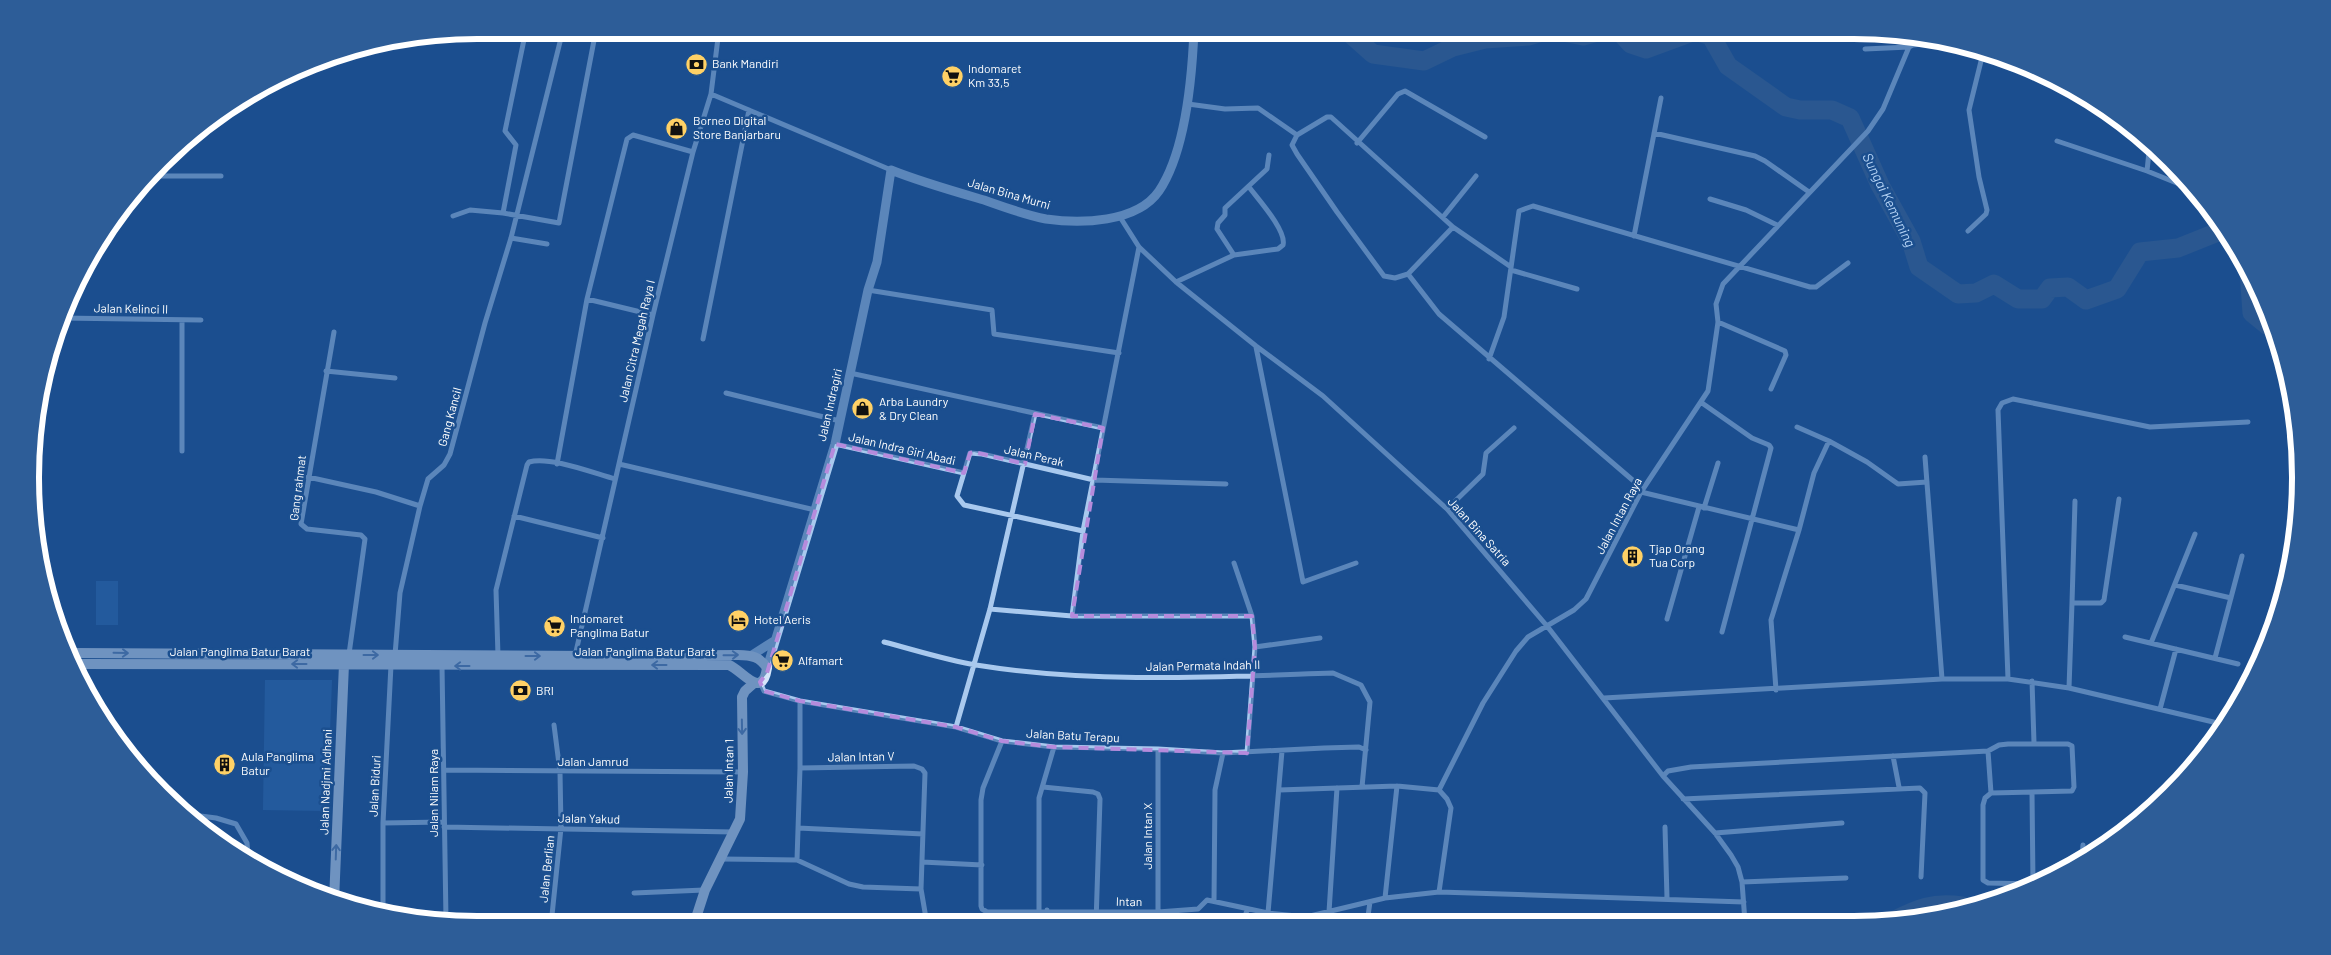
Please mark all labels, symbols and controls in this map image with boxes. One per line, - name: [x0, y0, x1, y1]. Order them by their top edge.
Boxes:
- bank icon: Bank Mandiri: [684, 52, 708, 76]
- place label: Bank Mandiri: [712, 56, 779, 70]
- place label: Indomaret Km 33,5: [968, 61, 1022, 89]
- supermarket icon: Indomaret Km 33,5: [940, 64, 964, 88]
- place label: Borneo Digital Store Banjarbaru: [693, 113, 781, 141]
- shop icon: Borneo Digital Store Banjarbaru: [665, 116, 689, 140]
- water label: Sungai Kemuning: [1859, 150, 1920, 250]
- street label: Jalan Bina Murni: [966, 175, 1052, 212]
- street label: Jalan Citra Megah Raya I: [615, 278, 657, 403]
- street label: Jalan Kelinci II: [94, 300, 168, 316]
- street label: Jalan Indragiri: [814, 367, 844, 443]
- street label: Gang Kancil: [434, 386, 464, 448]
- place label: Arba Laundry & Dry Clean: [879, 394, 949, 422]
- shop icon: Arba Laundry & Dry Clean: [851, 397, 875, 421]
- street label: Jalan Indra Giri Abadi: [847, 429, 957, 467]
- street label: Jalan Perak: [1003, 441, 1065, 469]
- street label: Gang rahmat: [286, 454, 308, 521]
- street label: Jalan Intan Raya: [1592, 475, 1644, 556]
- street label: Jalan Bina Satria: [1445, 494, 1514, 568]
- place label: Tjap Orang Tua Corp: [1649, 541, 1705, 569]
- building icon: Tjap Orang Tua Corp: [1621, 544, 1645, 568]
- hotel icon: Hotel Aeris: [726, 608, 750, 632]
- place label: Indomaret Panglima Batur: [570, 611, 650, 639]
- place label: Hotel Aeris: [754, 612, 811, 626]
- supermarket icon: Indomaret Panglima Batur: [542, 614, 566, 638]
- street label: Jalan Panglima Batur Barat: [170, 644, 310, 658]
- street label: Jalan Panglima Batur Barat: [575, 644, 715, 658]
- one-way arrow: [112, 649, 128, 658]
- supermarket icon: Alfamart: [770, 649, 794, 673]
- one-way arrow: [362, 650, 378, 660]
- one-way arrow: [722, 650, 738, 660]
- one-way arrow: [524, 651, 541, 661]
- place label: Alfamart: [798, 653, 843, 667]
- street label: Jalan Permata Indah II: [1146, 657, 1260, 673]
- one-way arrow: [291, 659, 308, 669]
- one-way arrow: [651, 660, 668, 670]
- one-way arrow: [454, 661, 470, 671]
- bank icon: BRI: [508, 679, 532, 703]
- place label: BRI: [536, 683, 554, 697]
- one-way arrow: [737, 718, 747, 735]
- street label: Jalan Batu Terapu: [1026, 726, 1120, 744]
- street label: Jalan Nadjmi Adhani: [316, 729, 334, 835]
- street label: Jalan Intan 1: [720, 739, 736, 803]
- street label: Jalan Intan V: [827, 748, 895, 764]
- place label: Aula Panglima Batur: [241, 749, 314, 777]
- street label: Jalan Nilam Raya: [426, 749, 440, 837]
- building icon: Aula Panglima Batur: [213, 752, 237, 776]
- street label: Jalan Jamrud: [557, 754, 629, 768]
- street label: Jalan Biduri: [365, 755, 383, 817]
- street label: Jalan Intan X: [1140, 803, 1154, 869]
- street label: Jalan Yakud: [558, 810, 620, 826]
- street label: Jalan Berlian: [536, 835, 556, 903]
- one-way arrow: [331, 845, 340, 861]
- street label: Intan: [1116, 894, 1142, 908]

